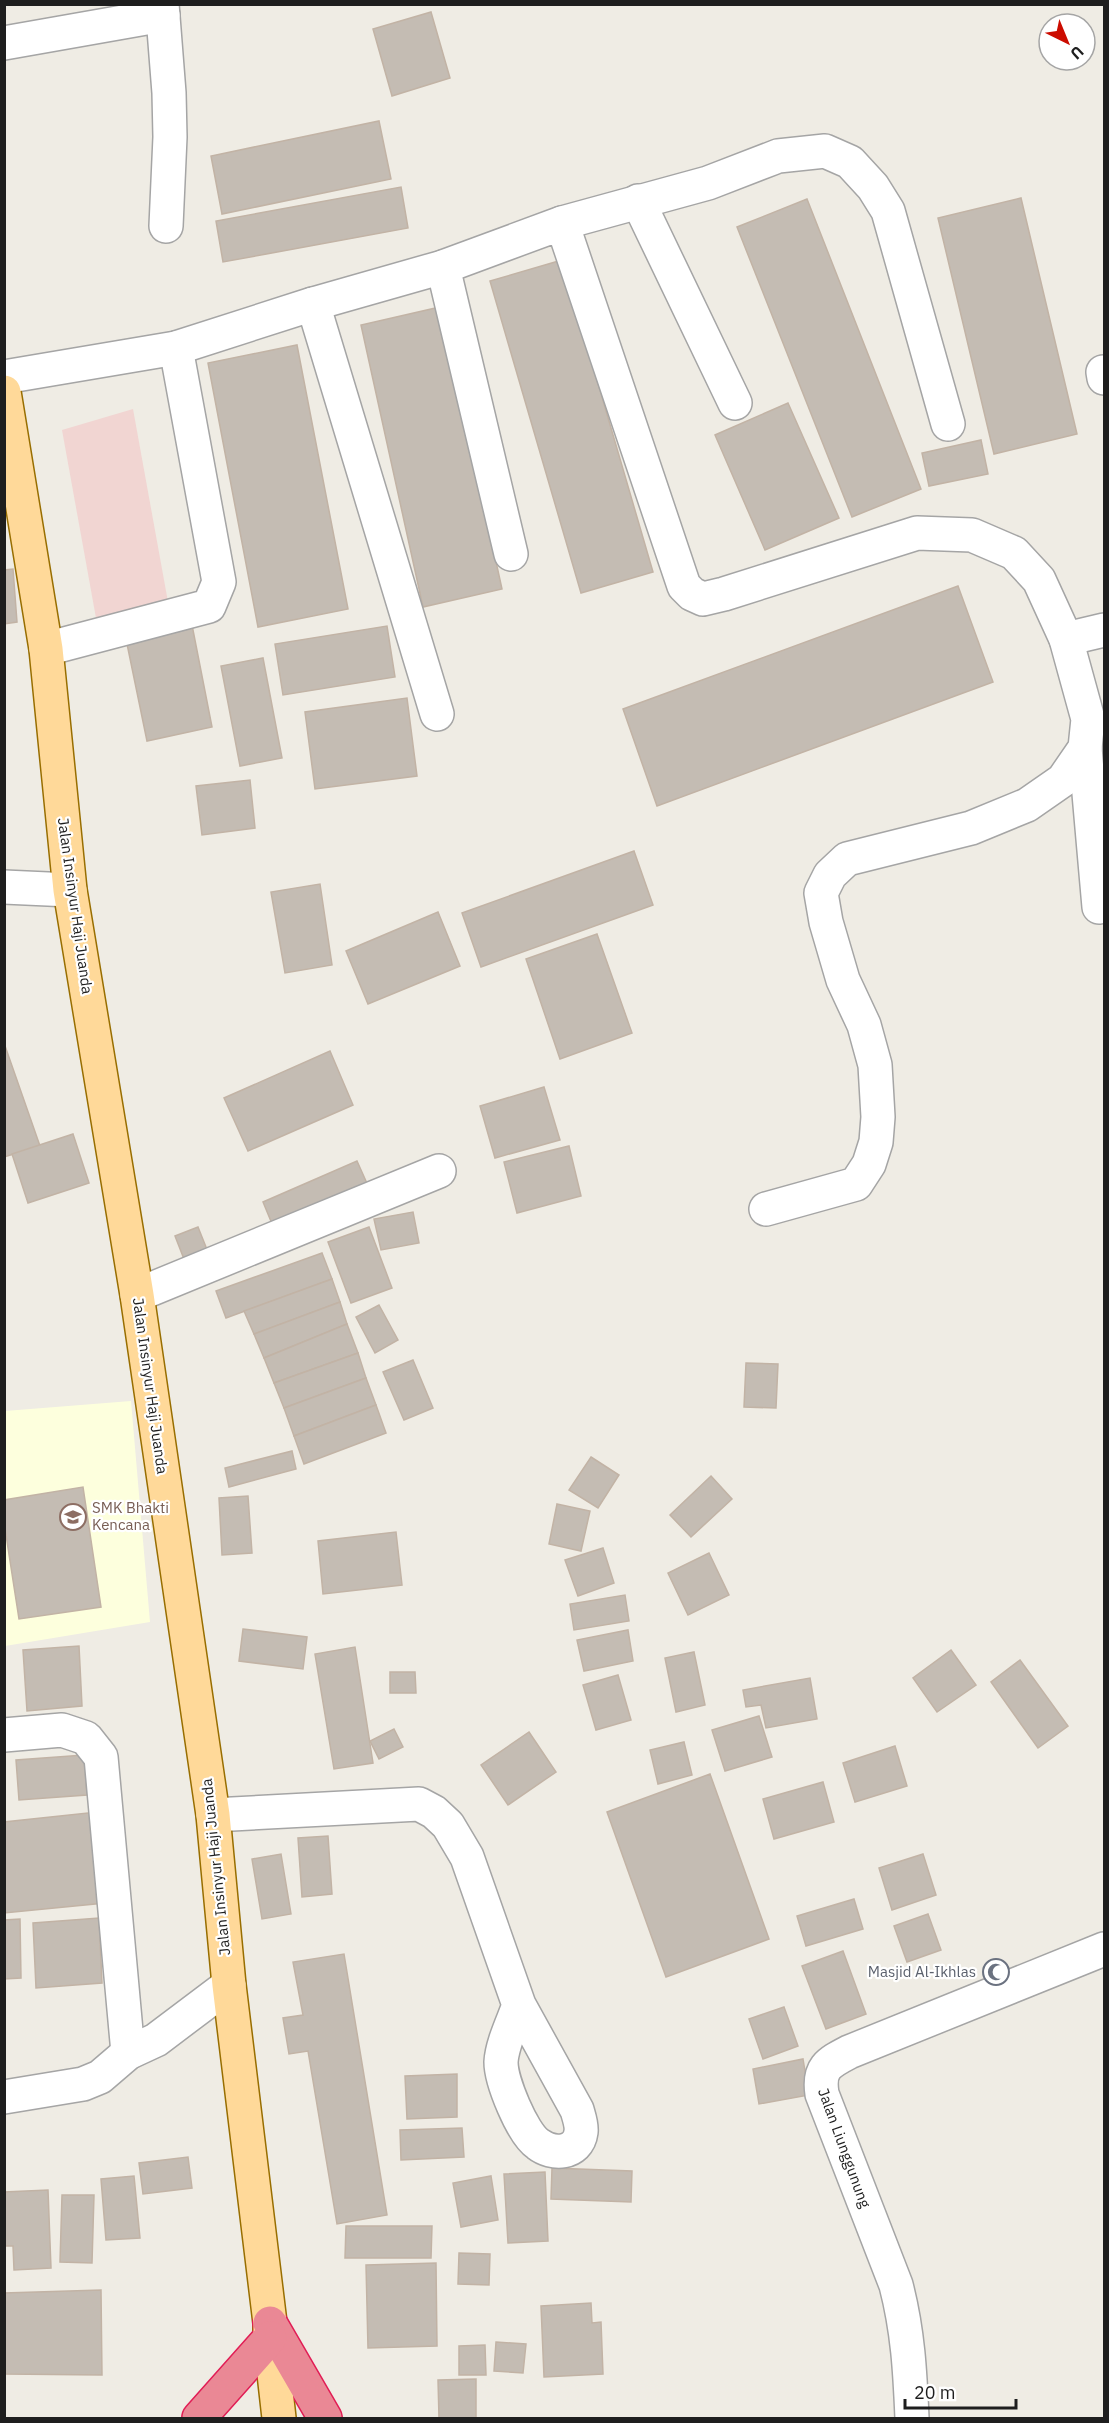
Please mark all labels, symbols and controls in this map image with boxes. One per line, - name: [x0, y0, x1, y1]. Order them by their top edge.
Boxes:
- north arrow: [1037, 12, 1097, 72]
- text: U: [1066, 42, 1088, 64]
- street label: Jalan Insinyur Haji Juanda: [54, 817, 97, 995]
- street label: Jalan Insinyur Haji Juanda: [129, 1297, 172, 1475]
- place label: SMK Bhakti Kencana: [92, 1498, 169, 1534]
- school or university icon: SMK Bhakti Kencana: [58, 1502, 88, 1532]
- street label: Jalan Insinyur Haji Juanda: [197, 1778, 234, 1957]
- mosque icon: Masjid Al-Ikhlas: [981, 1957, 1011, 1987]
- place label: Masjid Al-Ikhlas: [868, 1962, 976, 1981]
- street label: Jalan Liunggunung: [814, 2085, 875, 2210]
- scale bar: [905, 2372, 1016, 2410]
- text: 20 m: [914, 2381, 956, 2404]

